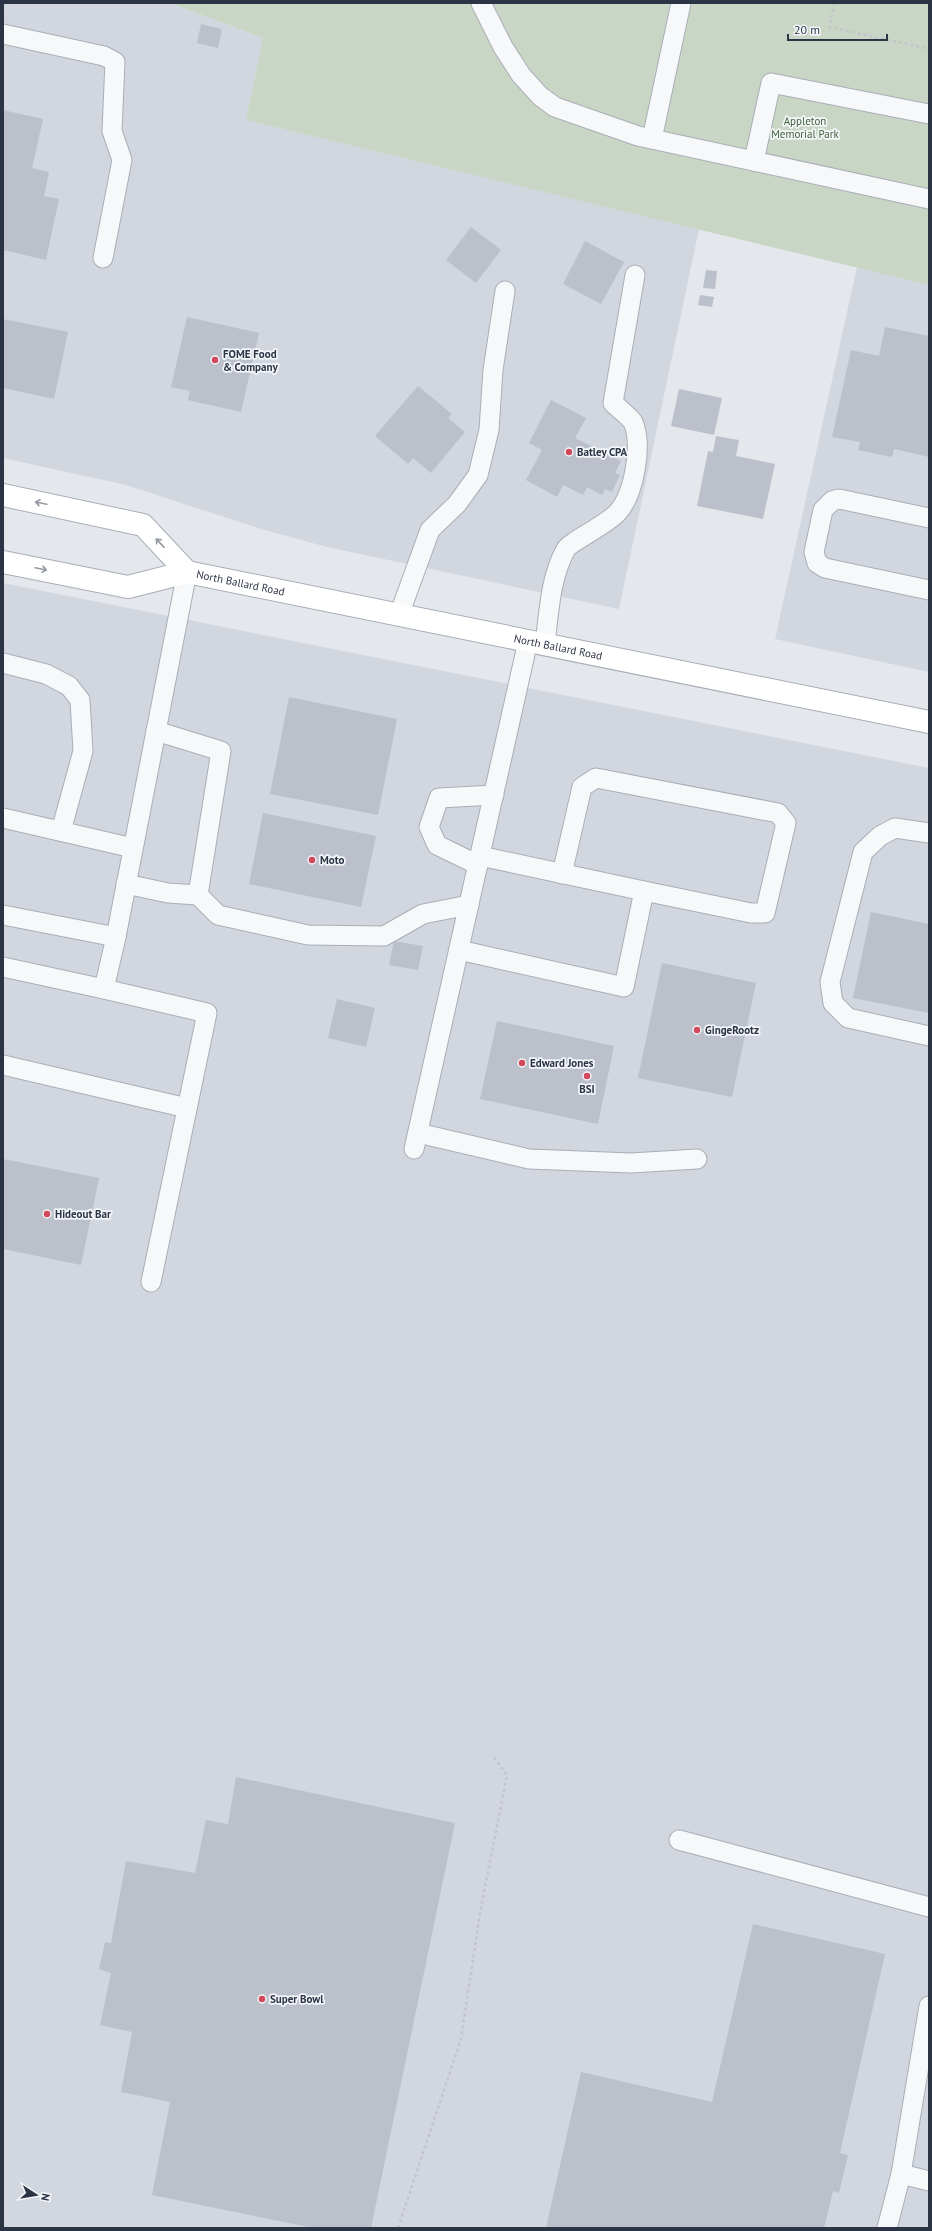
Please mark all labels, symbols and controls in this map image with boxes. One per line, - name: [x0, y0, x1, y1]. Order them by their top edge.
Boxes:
- scale bar: [788, 16, 887, 42]
- text: 20 m: [794, 22, 820, 37]
- park label: Appleton Memorial Park: [771, 114, 840, 141]
- place label: FOME Food & Company: [223, 347, 278, 374]
- marker: FOME Food & Company: [210, 355, 220, 365]
- place label: Batley CPA: [577, 445, 628, 459]
- marker: Batley CPA: [564, 447, 574, 457]
- one-way arrow: [34, 498, 47, 506]
- one-way arrow: [156, 539, 165, 549]
- one-way arrow: [34, 566, 47, 574]
- street label: North Ballard Road: [195, 567, 286, 599]
- street label: North Ballard Road: [513, 631, 604, 663]
- place label: Moto: [320, 853, 344, 867]
- marker: Moto: [307, 855, 317, 865]
- place label: GingeRootz: [705, 1023, 759, 1037]
- marker: GingeRootz: [692, 1025, 702, 1035]
- place label: Edward Jones: [530, 1056, 594, 1070]
- marker: Edward Jones: [517, 1058, 527, 1068]
- marker: BSI: [582, 1071, 592, 1081]
- place label: BSI: [579, 1082, 595, 1096]
- place label: Hideout Bar: [55, 1207, 111, 1221]
- marker: Hideout Bar: [42, 1209, 52, 1219]
- place label: Super Bowl: [270, 1992, 324, 2006]
- marker: Super Bowl: [257, 1994, 267, 2004]
- north arrow: [16, 2175, 56, 2215]
- text: N: [38, 2192, 53, 2202]

